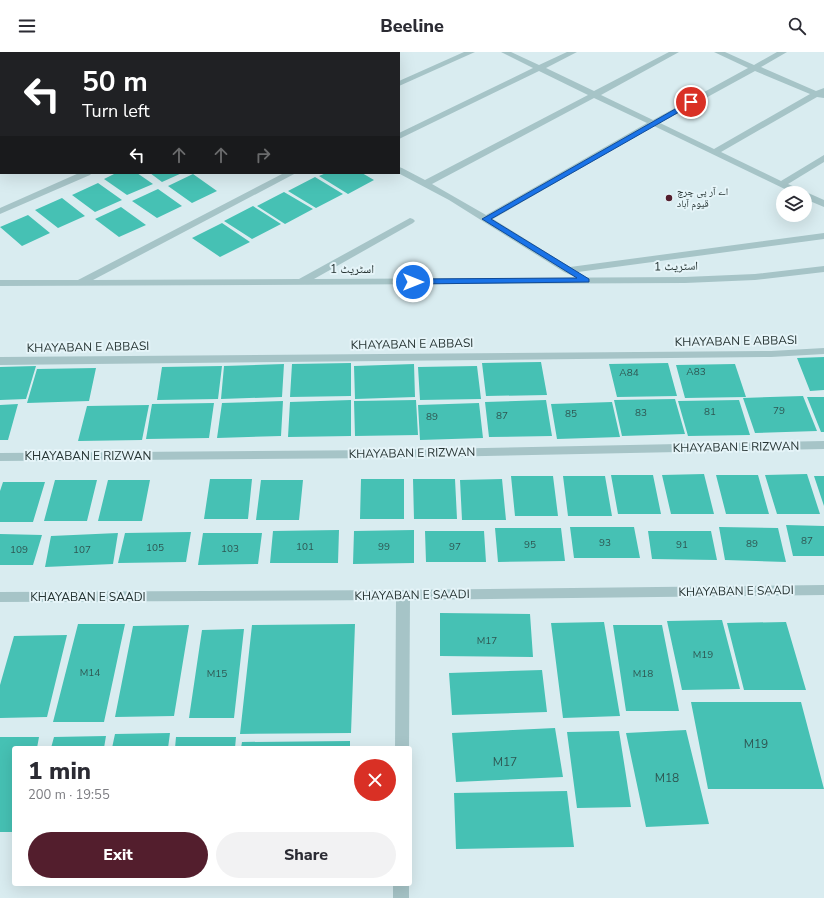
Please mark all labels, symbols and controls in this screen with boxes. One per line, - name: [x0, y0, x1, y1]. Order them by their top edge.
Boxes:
- text: Beeline: [380, 14, 444, 38]
- icon: menu: [16, 15, 38, 37]
- icon: search: [786, 15, 808, 37]
- text: 50 m: [82, 63, 148, 101]
- icon: left: [16, 68, 68, 120]
- pin: [674, 85, 708, 119]
- icon: arrive: [680, 91, 702, 113]
- text: Turn left: [82, 99, 150, 123]
- icon: left: [126, 144, 148, 166]
- icon: ahead: [168, 144, 190, 166]
- icon: ahead: [210, 144, 232, 166]
- icon: right: [252, 144, 274, 166]
- place label: اے آر پی چرچ قیوم آباد: [677, 185, 728, 211]
- map controls: [776, 186, 812, 222]
- button: layers: [776, 186, 812, 222]
- marker: اے آر پی چرچ قیوم آباد: [664, 193, 674, 203]
- street label: اسٹریٹ 1: [654, 258, 698, 274]
- street label: اسٹریٹ 1: [330, 261, 374, 277]
- position arrow: [392, 261, 434, 303]
- street label: KHAYABAN E ABBASI: [675, 332, 797, 350]
- street label: KHAYABAN E ABBASI: [351, 335, 473, 353]
- street label: KHAYABAN E ABBASI: [27, 338, 149, 356]
- house number: A83: [686, 365, 706, 379]
- house number: A84: [619, 366, 639, 380]
- house number: 79: [773, 404, 785, 418]
- house number: 81: [704, 405, 716, 419]
- house number: 83: [635, 406, 647, 420]
- house number: 85: [565, 407, 577, 421]
- house number: 87: [496, 409, 508, 423]
- house number: 89: [426, 410, 438, 424]
- street label: KHAYABAN E RIZWAN: [672, 438, 800, 456]
- street label: KHAYABAN E RIZWAN: [348, 444, 476, 462]
- street label: KHAYABAN E RIZWAN: [25, 448, 151, 464]
- house number: 87: [801, 534, 813, 548]
- house number: 93: [599, 536, 611, 550]
- house number: 89: [746, 537, 758, 551]
- house number: 95: [524, 538, 536, 552]
- house number: 91: [676, 538, 688, 552]
- house number: 101: [296, 540, 314, 554]
- house number: 99: [378, 540, 390, 554]
- house number: 97: [449, 540, 461, 554]
- house number: 105: [146, 541, 164, 555]
- house number: 103: [221, 542, 239, 556]
- house number: 109: [10, 543, 28, 557]
- house number: 107: [73, 543, 91, 557]
- street label: KHAYABAN E SAADI: [678, 582, 794, 600]
- street label: KHAYABAN E SAADI: [354, 586, 470, 604]
- street label: KHAYABAN E SAADI: [30, 589, 146, 605]
- house number: M17: [477, 634, 497, 648]
- house number: M19: [693, 648, 713, 662]
- house number: M14: [80, 666, 100, 680]
- house number: M15: [207, 667, 227, 681]
- house number: M18: [633, 667, 653, 681]
- house number: M19: [744, 736, 768, 752]
- house number: M17: [493, 754, 517, 770]
- text: 1 min: [28, 755, 91, 787]
- button: close: [354, 759, 396, 801]
- house number: M18: [655, 770, 679, 786]
- text: 200 m · 19:55: [28, 786, 110, 804]
- button: Exit: [28, 832, 208, 878]
- button: Share: [216, 832, 396, 878]

